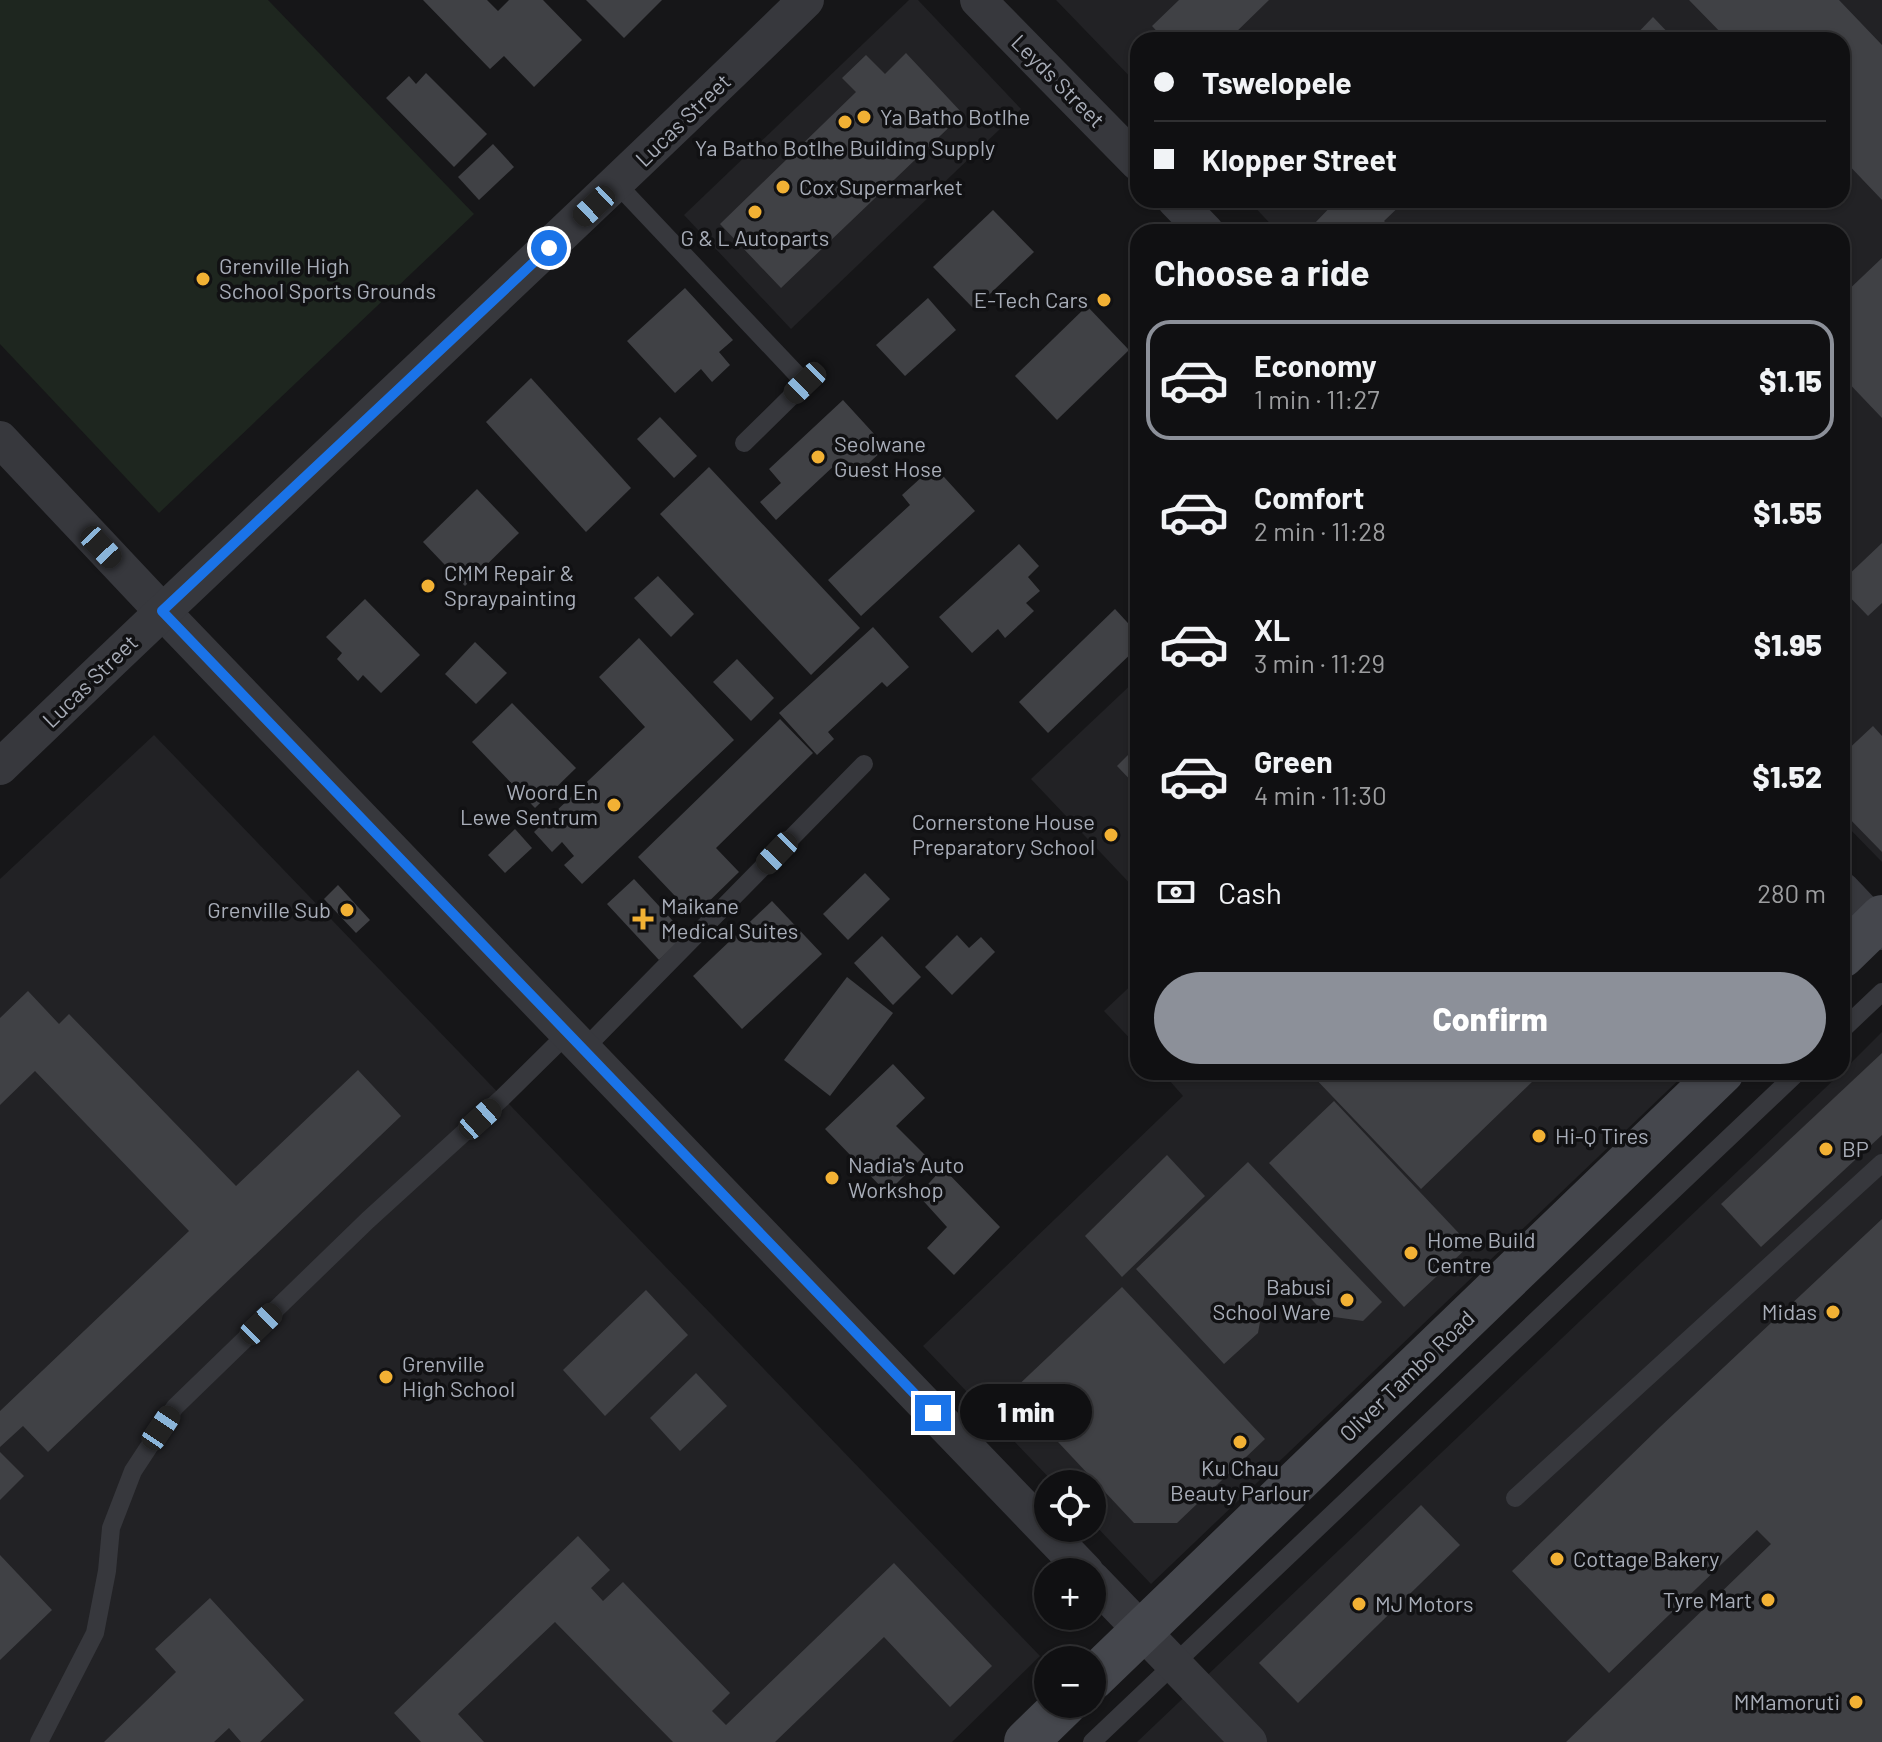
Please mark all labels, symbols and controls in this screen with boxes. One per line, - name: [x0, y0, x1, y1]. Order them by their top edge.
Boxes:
- street label: Leyds Street: [1007, 28, 1111, 132]
- text: Tswelopele: [1202, 64, 1352, 100]
- street label: Lucas Street: [629, 68, 735, 171]
- place label: Ya Batho Botlhe: [880, 103, 1030, 129]
- marker: Ya Batho Botlhe: [855, 108, 873, 126]
- marker: Ya Batho Botlhe Building Supply: [836, 113, 854, 131]
- place label: Ya Batho Botlhe Building Supply: [695, 134, 995, 160]
- text: Klopper Street: [1202, 141, 1397, 177]
- place label: Cox Supermarket: [799, 173, 963, 199]
- marker: Cox Supermarket: [774, 178, 792, 196]
- car: [568, 181, 620, 231]
- marker: G & L Autoparts: [746, 203, 764, 221]
- place label: G & L Autoparts: [681, 224, 829, 250]
- route start: [531, 230, 567, 266]
- text: Choose a ride: [1154, 250, 1370, 293]
- place label: Grenville High School Sports Grounds: [219, 252, 436, 303]
- marker: Grenville High School Sports Grounds: [194, 270, 212, 288]
- place label: E-Tech Cars: [974, 286, 1088, 312]
- marker: E-Tech Cars: [1095, 291, 1113, 309]
- icon: car: [1158, 344, 1230, 416]
- text: Economy: [1254, 347, 1377, 383]
- car: [779, 358, 831, 408]
- text: $1.15: [1759, 362, 1822, 398]
- text: 1 min · 11:27: [1254, 383, 1380, 414]
- place label: Seolwane Guest Hose: [834, 430, 942, 481]
- marker: Seolwane Guest Hose: [809, 448, 827, 466]
- icon: car: [1158, 476, 1230, 548]
- text: Comfort: [1254, 479, 1364, 515]
- text: $1.55: [1753, 494, 1822, 530]
- text: 2 min · 11:28: [1254, 515, 1386, 546]
- car: [76, 521, 126, 573]
- place label: CMM Repair & Spraypainting: [444, 559, 576, 610]
- marker: CMM Repair & Spraypainting: [419, 577, 437, 595]
- icon: car: [1158, 608, 1230, 680]
- text: XL: [1254, 611, 1290, 647]
- text: $1.95: [1754, 626, 1822, 662]
- street label: Lucas Street: [36, 629, 142, 732]
- text: 3 min · 11:29: [1254, 647, 1385, 678]
- icon: car: [1158, 740, 1230, 812]
- text: Green: [1254, 743, 1333, 779]
- text: $1.52: [1753, 758, 1822, 794]
- place label: Woord En Lewe Sentrum: [460, 778, 598, 829]
- text: 4 min · 11:30: [1254, 779, 1387, 810]
- marker: Woord En Lewe Sentrum: [605, 796, 623, 814]
- place label: Cornerstone House Preparatory School: [912, 808, 1095, 859]
- marker: Cornerstone House Preparatory School: [1102, 826, 1120, 844]
- car: [752, 827, 802, 879]
- icon: cash: [1154, 870, 1198, 914]
- text: Cash: [1218, 874, 1282, 910]
- text: 280 m: [1757, 877, 1826, 908]
- place label: Maikane Medical Suites: [661, 892, 798, 943]
- place label: Grenville Sub: [207, 896, 331, 922]
- marker: Grenville Sub: [338, 901, 356, 919]
- marker: Maikane Medical Suites: [632, 908, 654, 930]
- button: Confirm: [1154, 972, 1826, 1064]
- car: [454, 1094, 506, 1144]
- place label: Hi-Q Tires: [1555, 1122, 1649, 1148]
- marker: Hi-Q Tires: [1530, 1127, 1548, 1145]
- place label: BP: [1842, 1135, 1869, 1161]
- marker: BP: [1817, 1140, 1835, 1158]
- place label: Nadia's Auto Workshop: [848, 1151, 965, 1202]
- marker: Nadia's Auto Workshop: [823, 1169, 841, 1187]
- place label: Home Build Centre: [1427, 1226, 1536, 1277]
- marker: Home Build Centre: [1402, 1244, 1420, 1262]
- place label: Babusi School Ware: [1212, 1273, 1331, 1324]
- marker: Babusi School Ware: [1338, 1291, 1356, 1309]
- place label: Midas: [1762, 1298, 1817, 1324]
- car: [235, 1299, 287, 1349]
- marker: Midas: [1824, 1303, 1842, 1321]
- street label: Oliver Tambo Road: [1334, 1304, 1479, 1446]
- place label: Grenville High School: [402, 1350, 515, 1401]
- marker: Grenville High School: [377, 1368, 395, 1386]
- callout: 1 min: [961, 1385, 1093, 1441]
- route end: [915, 1395, 951, 1431]
- text: 1 min: [997, 1396, 1055, 1427]
- car: [138, 1401, 184, 1455]
- marker: Ku Chau Beauty Parlour: [1231, 1433, 1249, 1451]
- place label: Ku Chau Beauty Parlour: [1170, 1454, 1310, 1505]
- map controls: [1034, 1470, 1106, 1718]
- button: locate: [1034, 1470, 1106, 1542]
- place label: Cottage Bakery: [1573, 1545, 1719, 1571]
- marker: Cottage Bakery: [1548, 1550, 1566, 1568]
- button: +: [1034, 1558, 1106, 1630]
- place label: Tyre Mart: [1663, 1586, 1752, 1612]
- place label: MJ Motors: [1375, 1590, 1474, 1616]
- marker: Tyre Mart: [1759, 1591, 1777, 1609]
- marker: MJ Motors: [1350, 1595, 1368, 1613]
- button: −: [1034, 1646, 1106, 1718]
- place label: MMamoruti: [1734, 1688, 1840, 1714]
- marker: MMamoruti: [1847, 1693, 1865, 1711]

